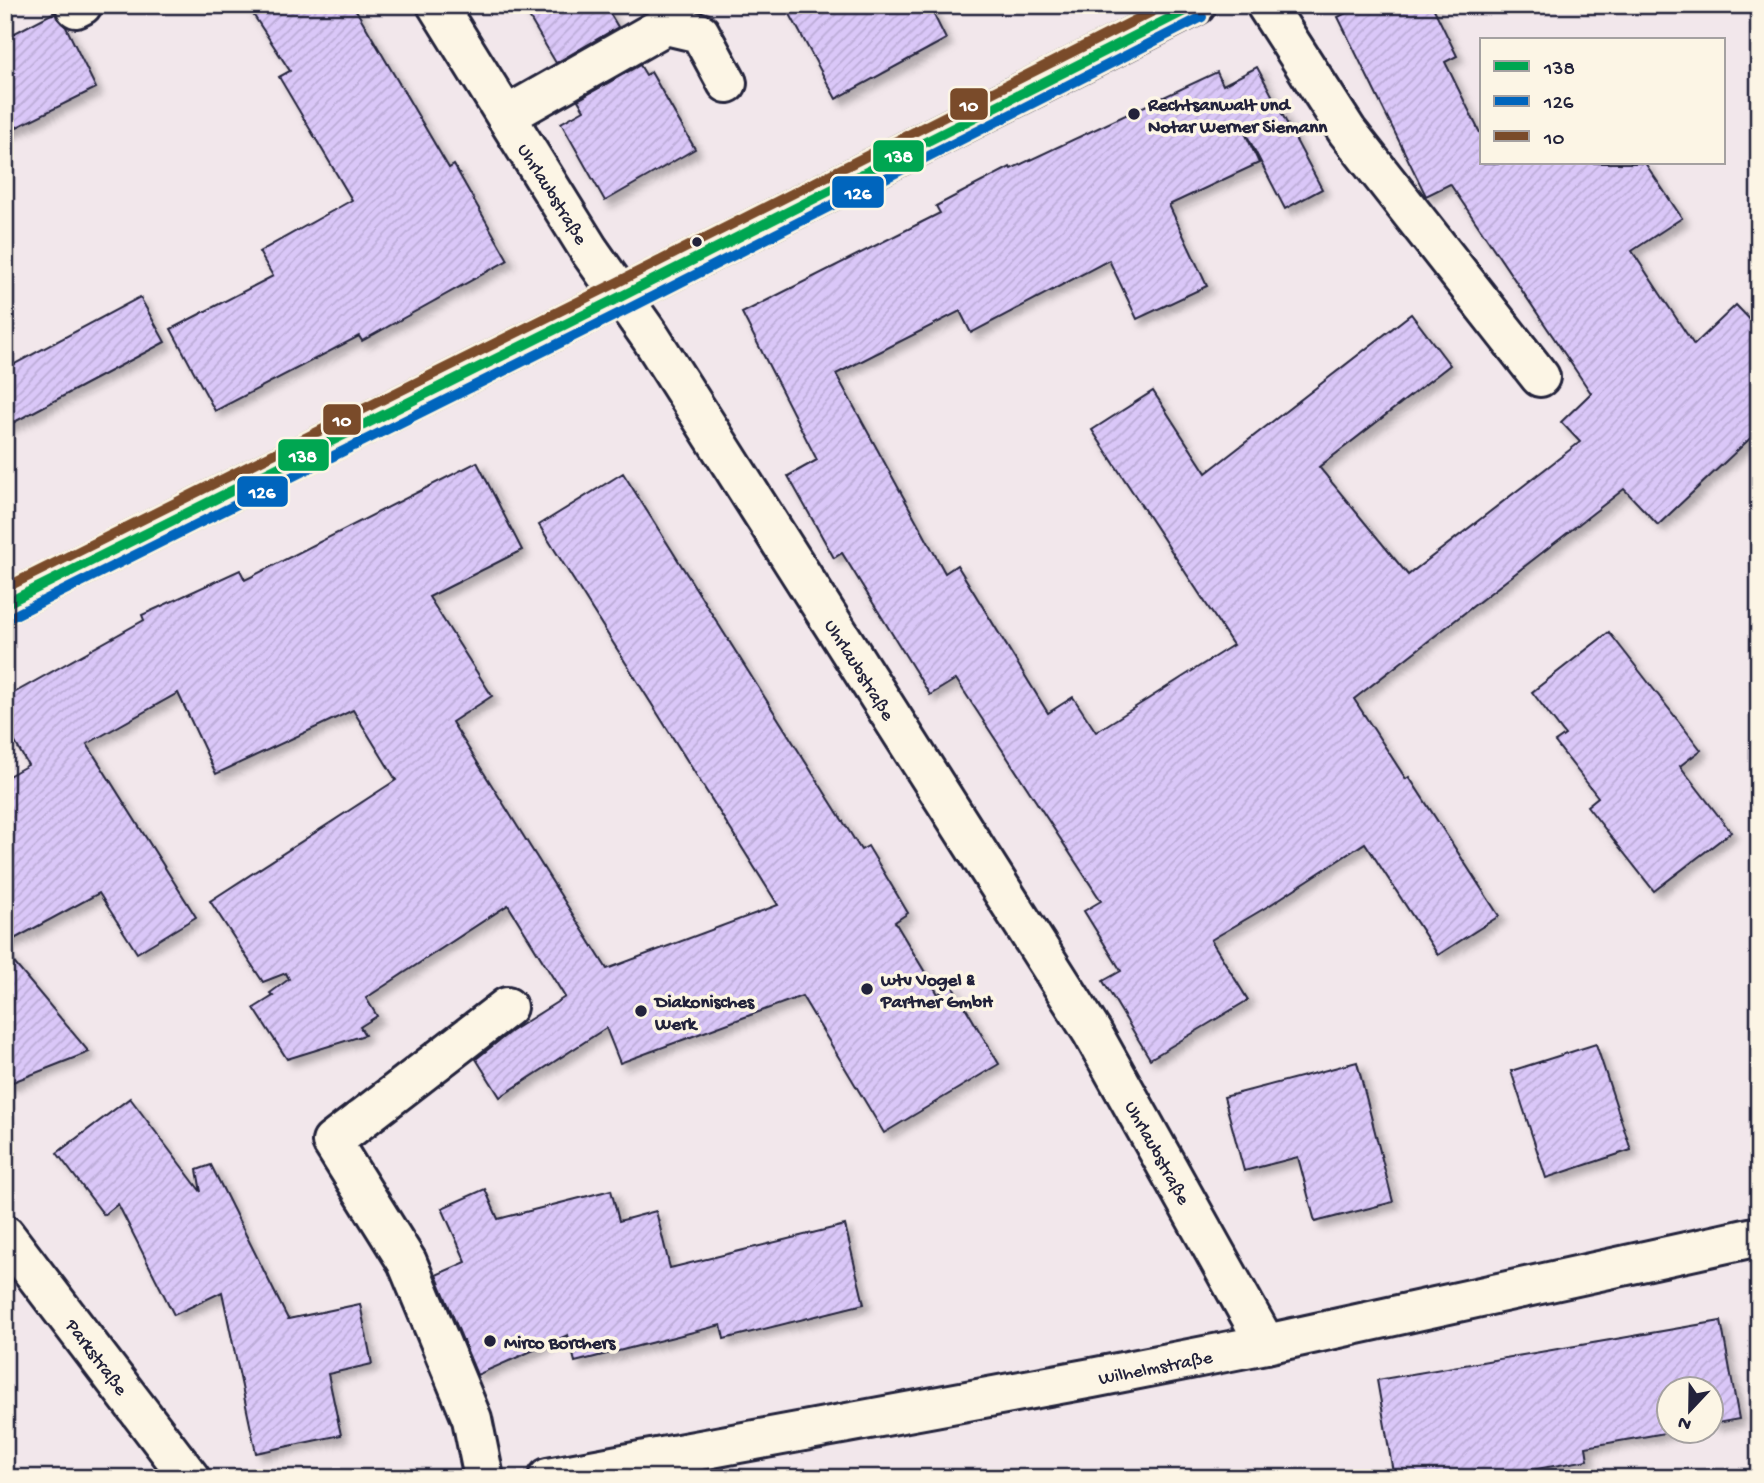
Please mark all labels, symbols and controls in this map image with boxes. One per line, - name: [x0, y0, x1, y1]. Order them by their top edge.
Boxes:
- legend: [1480, 38, 1726, 164]
- text: 138: [1543, 58, 1575, 83]
- line badge: 10: [949, 87, 989, 121]
- text: 126: [1543, 92, 1574, 117]
- place label: Rechtsanwalt und Notar Werner Siemann: [1147, 95, 1328, 140]
- text: 10: [959, 96, 978, 119]
- marker: Rechtsanwalt und Notar Werner Siemann: [1126, 106, 1142, 122]
- text: 10: [1543, 128, 1564, 153]
- line badge: 138: [872, 139, 925, 173]
- street label: Uhrlaubstraße: [511, 140, 591, 250]
- text: 138: [884, 147, 914, 170]
- line badge: 126: [831, 175, 885, 209]
- text: 126: [844, 184, 872, 207]
- unlabelled marker: [690, 235, 704, 249]
- line badge: 10: [322, 403, 362, 436]
- text: 10: [332, 411, 351, 434]
- line badge: 138: [277, 438, 330, 472]
- text: 138: [288, 447, 318, 470]
- line badge: 126: [236, 475, 289, 508]
- text: 126: [248, 483, 276, 506]
- street label: Uhrlaubstraße: [818, 616, 898, 726]
- place label: wtv Vogel & Partner GmbH: [880, 970, 994, 1015]
- marker: wtv Vogel & Partner GmbH: [859, 981, 875, 997]
- place label: Diakonisches Werk: [653, 992, 755, 1037]
- marker: Diakonisches Werk: [633, 1003, 649, 1019]
- street label: Uhrlaubstraße: [1118, 1098, 1194, 1210]
- street label: Parkstraße: [58, 1315, 131, 1401]
- marker: Mirco Borchers: [482, 1333, 498, 1349]
- place label: Mirco Borchers: [504, 1333, 616, 1356]
- street label: Wilhelmstraße: [1097, 1347, 1215, 1392]
- north arrow: [1656, 1374, 1726, 1444]
- text: N: [1675, 1410, 1695, 1436]

